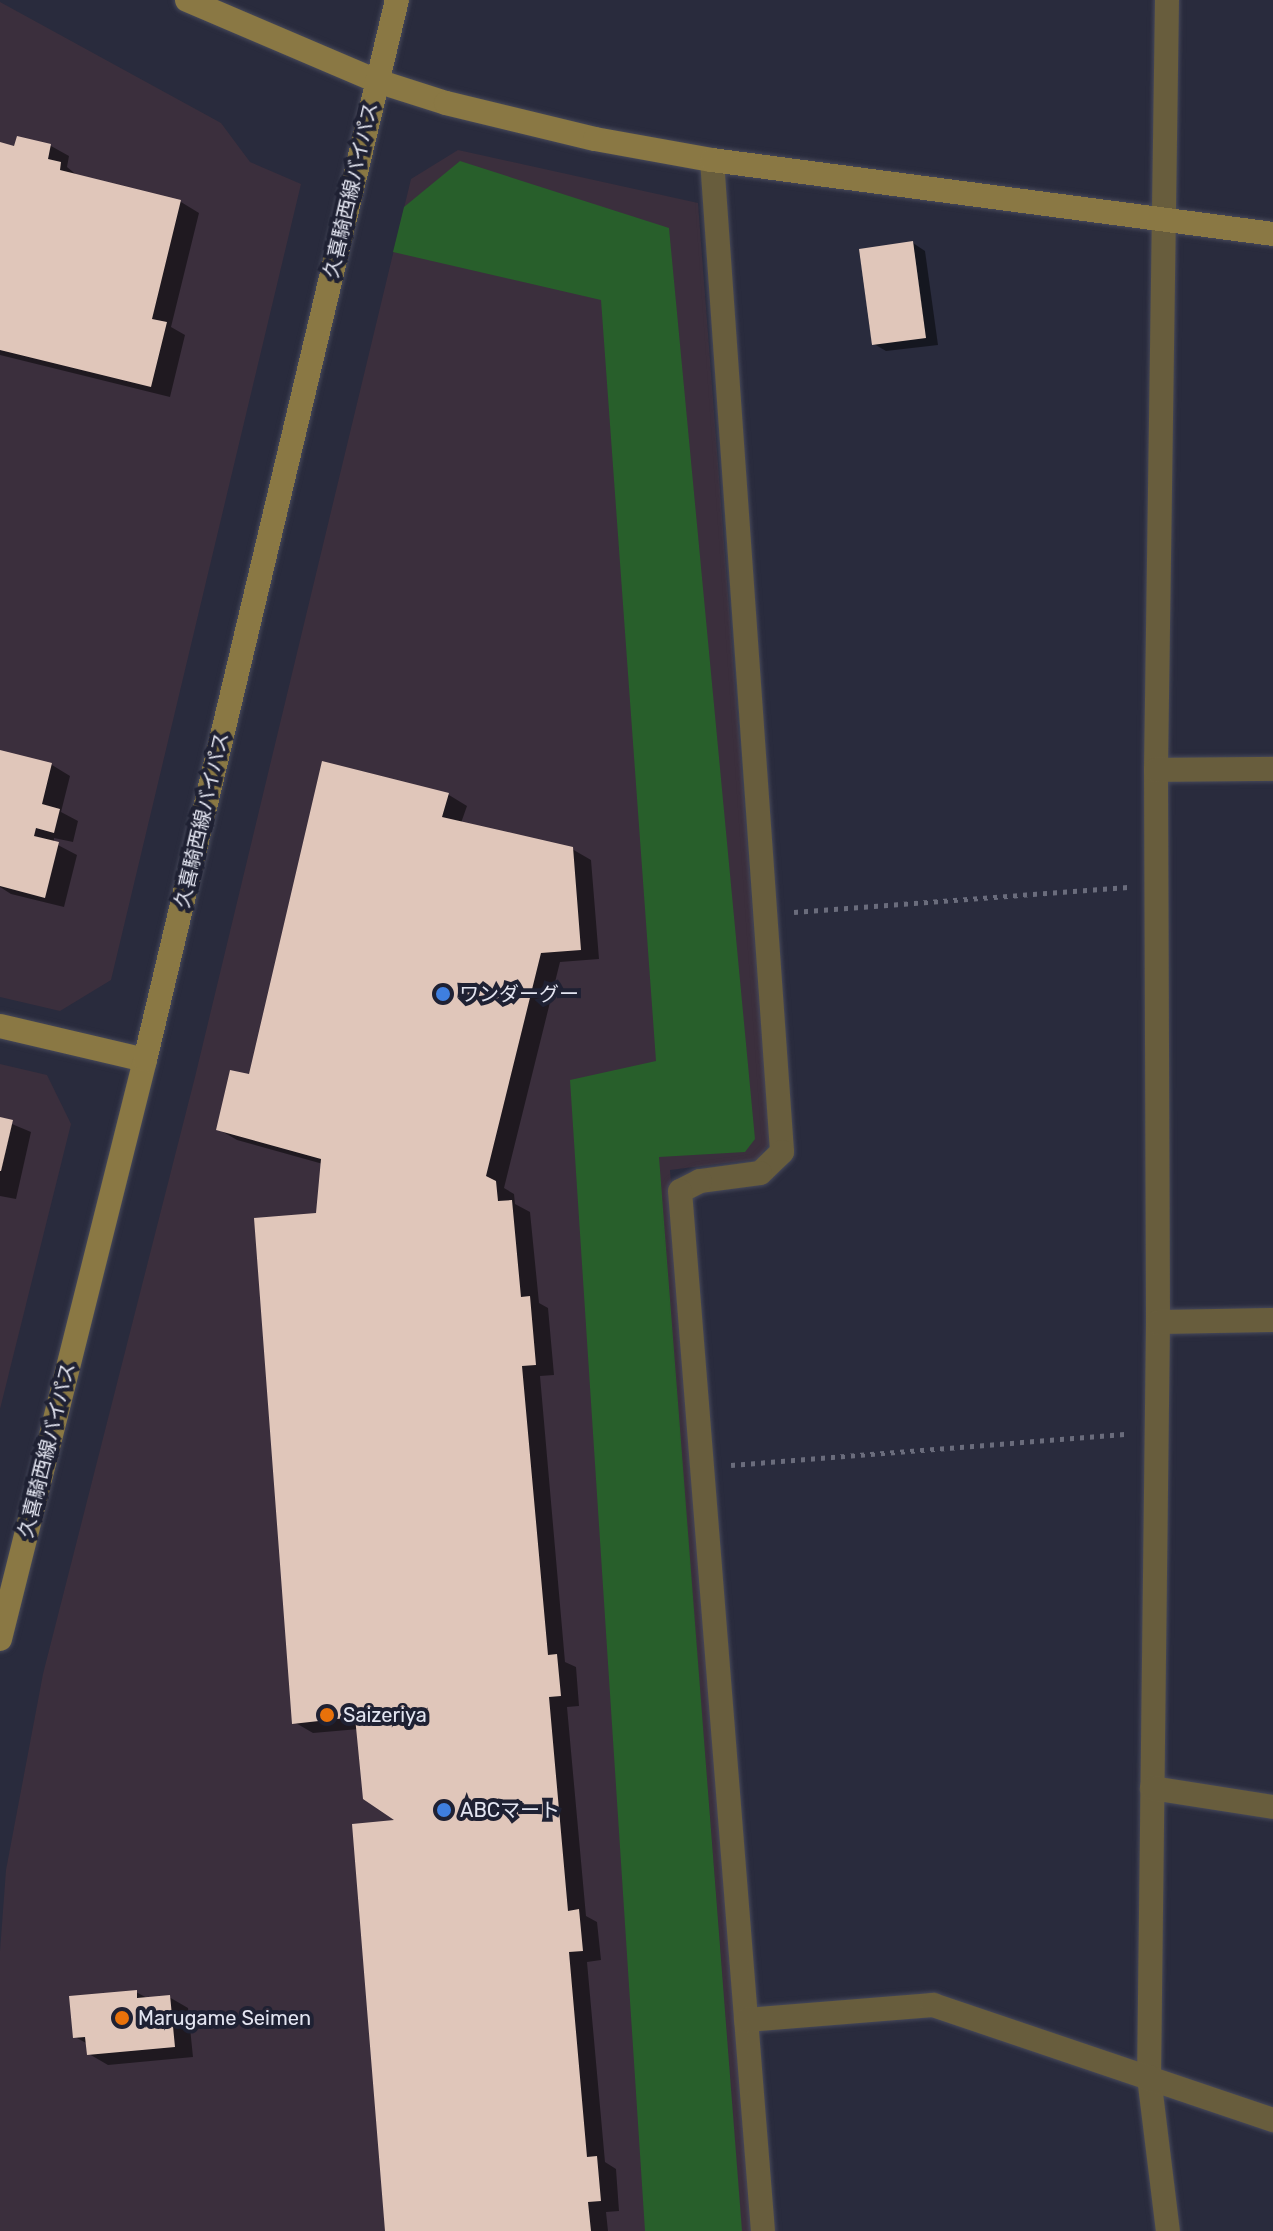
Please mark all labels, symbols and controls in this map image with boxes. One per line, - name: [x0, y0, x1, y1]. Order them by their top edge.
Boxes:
- street label: 久喜騎西線バイパス: [319, 100, 383, 280]
- street label: 久喜騎西線バイパス: [170, 730, 234, 910]
- place label: ワンダーグー: [459, 982, 579, 1006]
- marker: ワンダーグー: [434, 985, 452, 1003]
- street label: 久喜騎西線バイパス: [14, 1360, 80, 1540]
- place label: Saizeriya: [343, 1703, 427, 1727]
- marker: Saizeriya: [318, 1706, 336, 1724]
- place label: ABCマート: [460, 1798, 560, 1822]
- marker: ABCマート: [435, 1801, 453, 1819]
- place label: Marugame Seimen: [138, 2006, 311, 2030]
- marker: Marugame Seimen: [113, 2009, 131, 2027]

